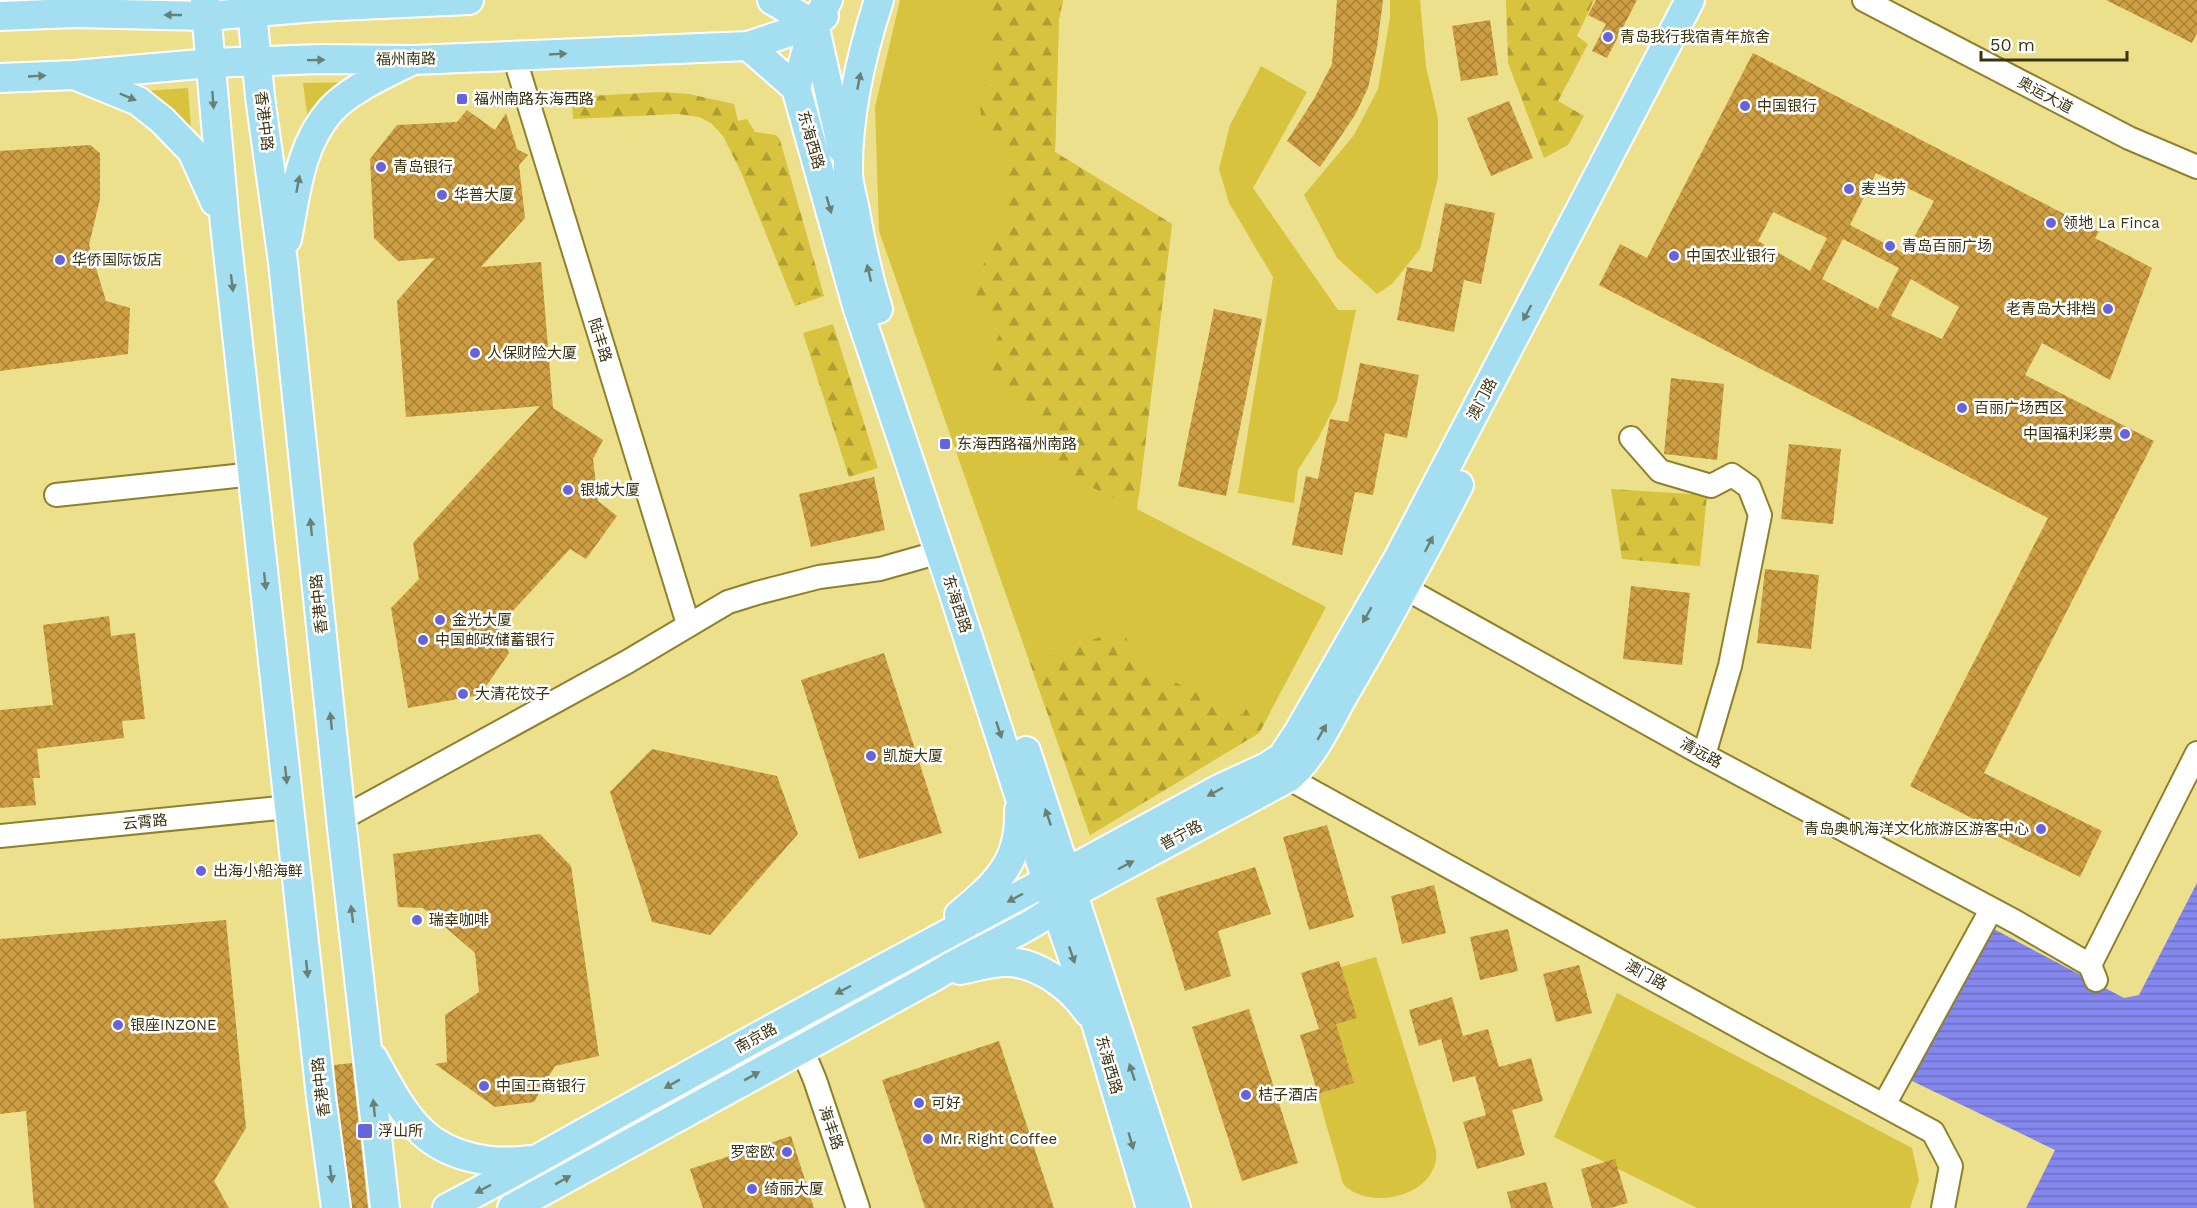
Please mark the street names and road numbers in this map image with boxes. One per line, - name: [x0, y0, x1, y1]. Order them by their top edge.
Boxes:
- street label: 福州南路: [376, 49, 436, 69]
- street label: 奥运大道: [2014, 73, 2076, 117]
- street label: 香港中路: [251, 90, 277, 152]
- street label: 东海西路: [794, 109, 828, 171]
- street label: 陆丰路: [585, 316, 615, 364]
- street label: 澳门路: [1463, 375, 1501, 423]
- street label: 香港中路: [307, 573, 331, 635]
- street label: 东海西路: [939, 573, 975, 635]
- street label: 清远路: [1677, 734, 1725, 772]
- street label: 云霄路: [122, 811, 168, 833]
- street label: 普宁路: [1157, 816, 1205, 854]
- street label: 澳门路: [1622, 956, 1670, 994]
- street label: 南京路: [732, 1019, 780, 1057]
- street label: 东海西路: [1092, 1034, 1126, 1096]
- street label: 香港中路: [308, 1056, 334, 1118]
- street label: 海丰路: [815, 1104, 847, 1152]

